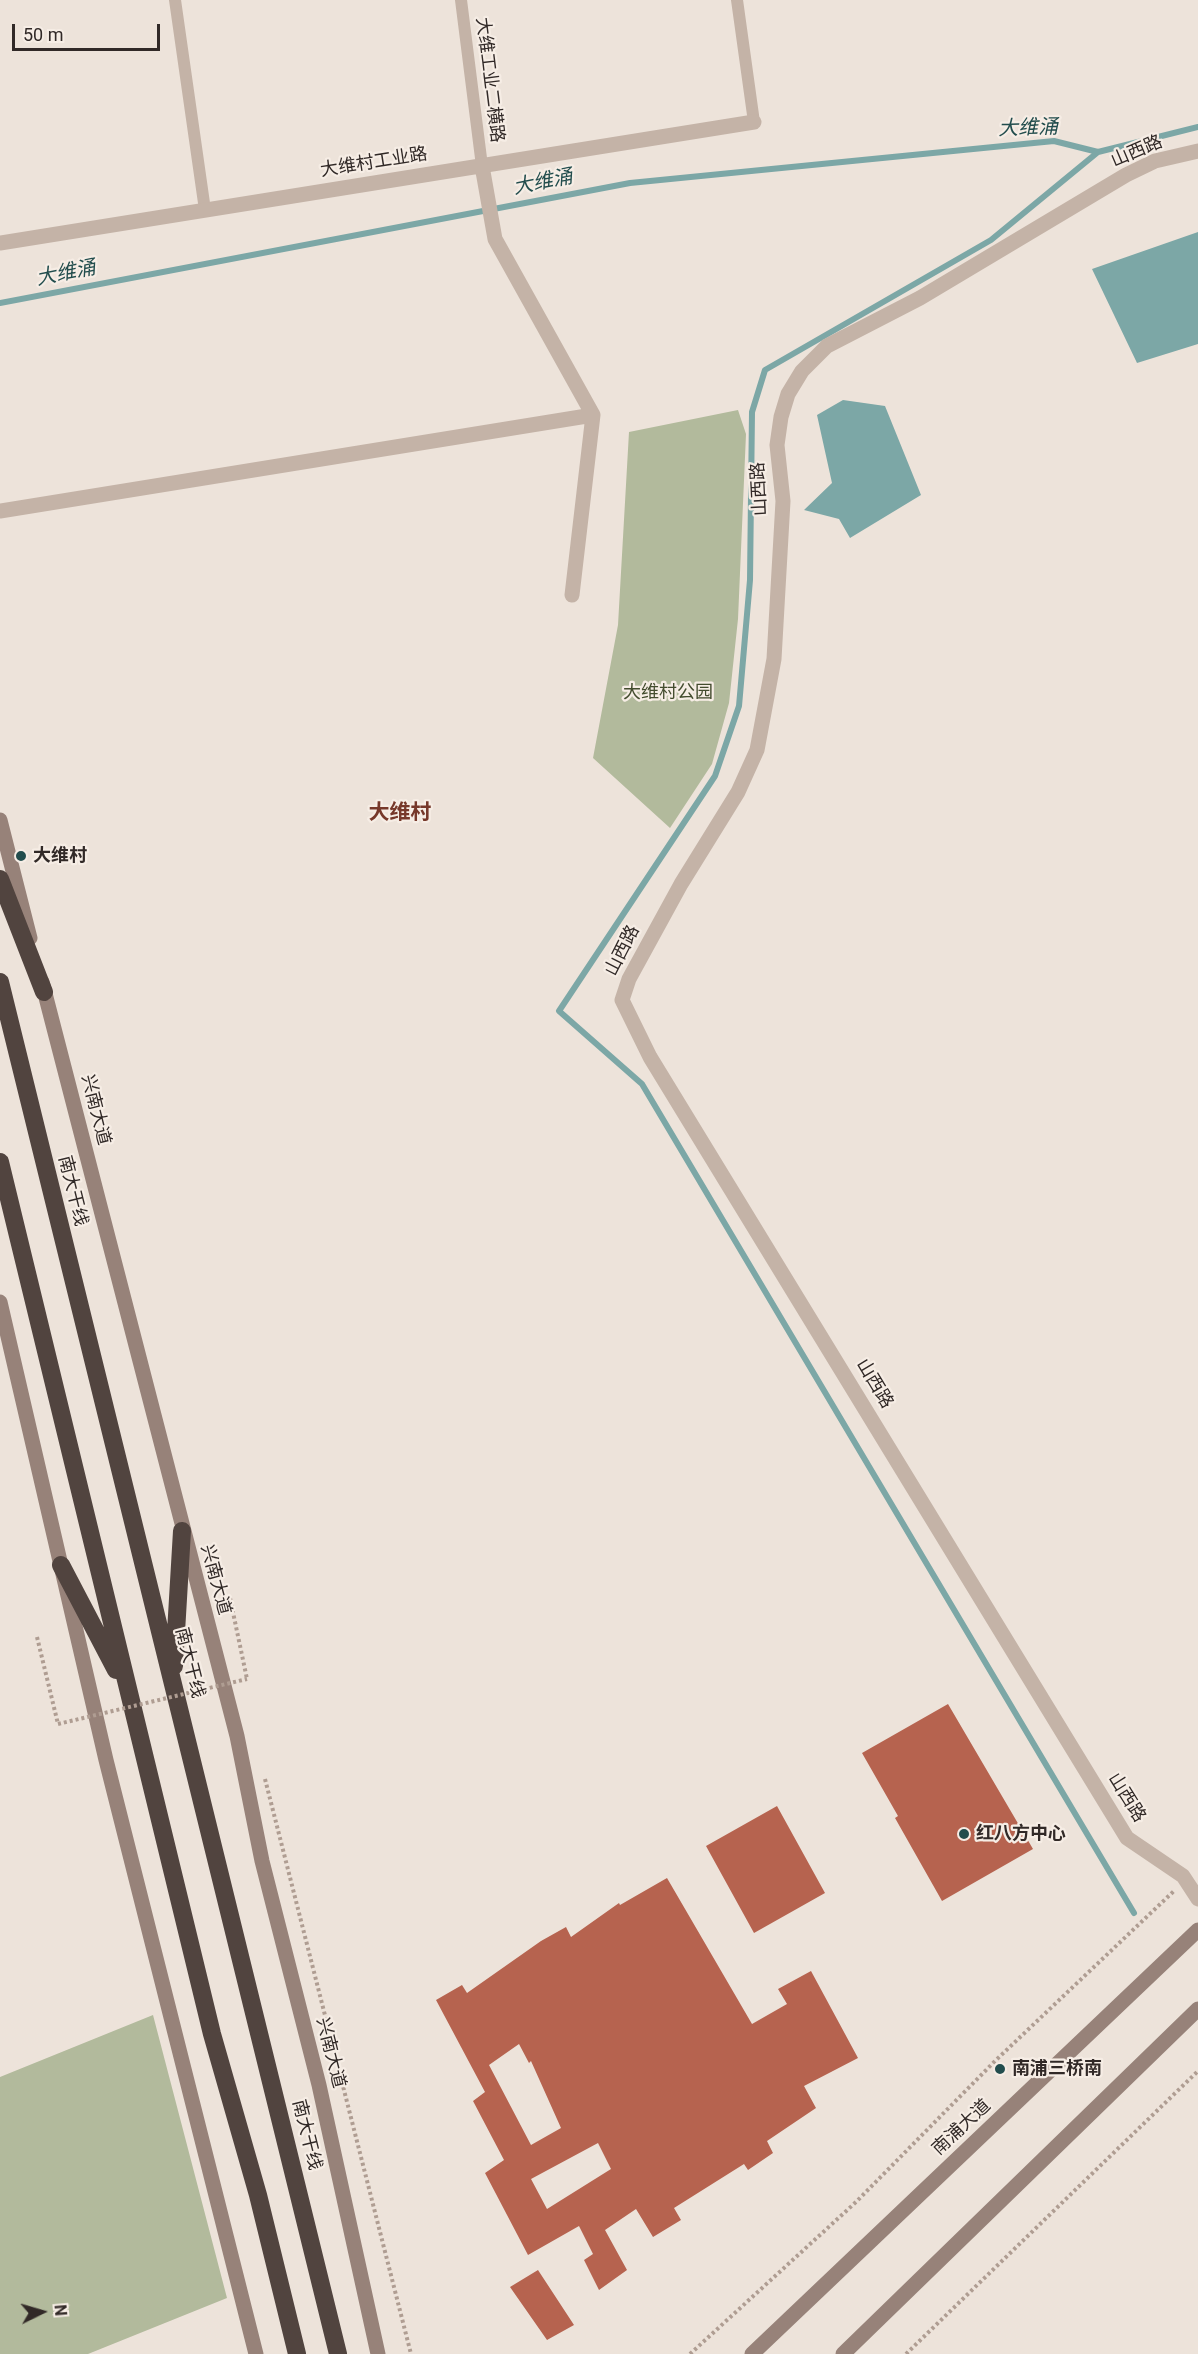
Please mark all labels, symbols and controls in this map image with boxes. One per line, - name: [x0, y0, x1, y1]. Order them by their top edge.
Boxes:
- scale bar: [15, 12, 164, 50]
- street label: 大维工业二横路: [471, 16, 507, 144]
- text: 50 m: [23, 24, 63, 45]
- water label: 大维涌: [998, 116, 1058, 142]
- street label: 山西路: [1108, 132, 1166, 172]
- street label: 大维村工业路: [319, 144, 429, 182]
- water label: 大维涌: [511, 165, 575, 201]
- water label: 大维涌: [34, 256, 98, 292]
- street label: 山西路: [748, 461, 772, 517]
- park label: 大维村公园: [623, 682, 713, 704]
- district label: 大维村: [369, 801, 431, 827]
- place label: 大维村: [33, 845, 87, 867]
- marker: 大维村: [14, 849, 28, 863]
- street label: 山西路: [601, 922, 645, 980]
- street label: 兴南大道: [76, 1072, 114, 1148]
- street label: 南大干线: [53, 1153, 91, 1229]
- street label: 山西路: [851, 1355, 897, 1413]
- street label: 兴南大道: [195, 1542, 235, 1618]
- street label: 南大干线: [170, 1625, 208, 1701]
- street label: 山西路: [1103, 1769, 1149, 1827]
- place label: 红八方中心: [976, 1823, 1066, 1845]
- marker: 红八方中心: [957, 1827, 971, 1841]
- street label: 兴南大道: [311, 2015, 349, 2091]
- place label: 南浦三桥南: [1012, 2058, 1102, 2080]
- marker: 南浦三桥南: [993, 2062, 1007, 2076]
- street label: 南浦大道: [928, 2096, 996, 2160]
- street label: 南大干线: [287, 2097, 325, 2173]
- north arrow: [12, 2282, 72, 2342]
- text: N: [50, 2304, 70, 2317]

